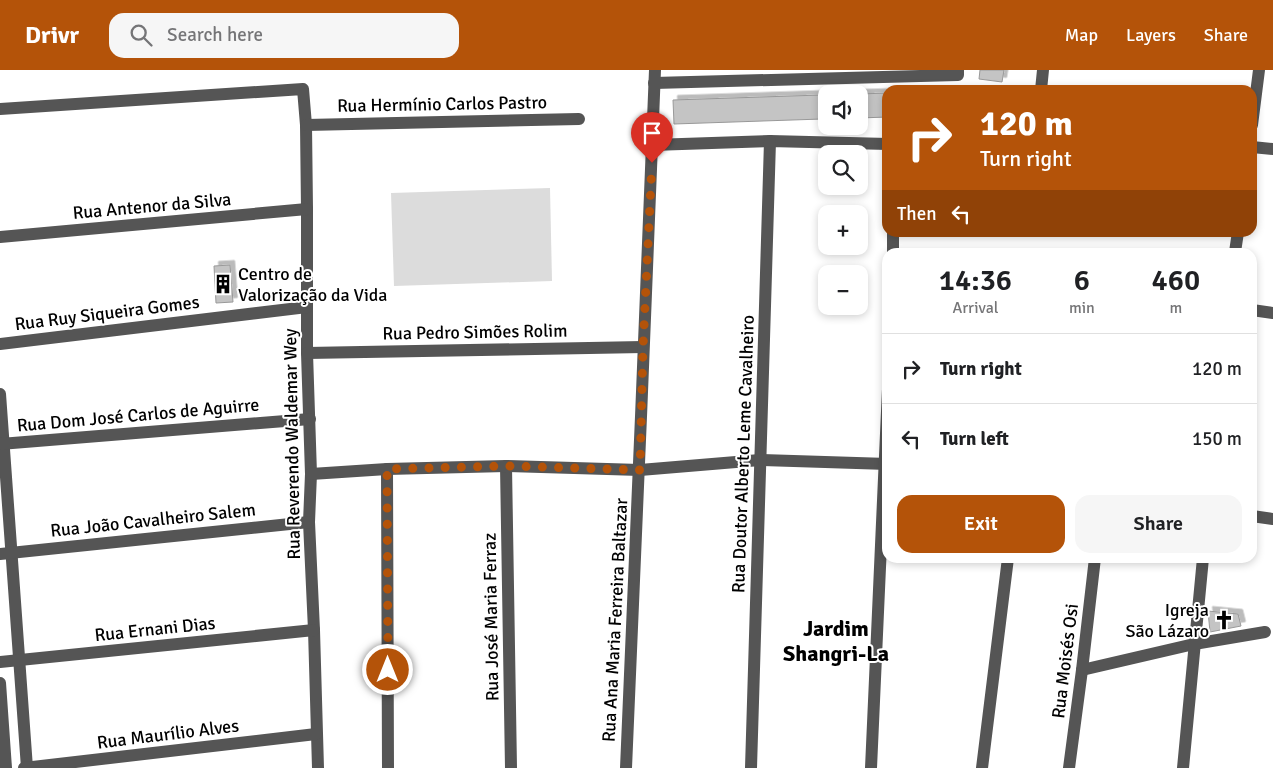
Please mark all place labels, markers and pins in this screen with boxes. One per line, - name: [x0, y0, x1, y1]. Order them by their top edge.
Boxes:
- pin: [631, 112, 673, 163]
- place label: Centro de Valorização da Vida: [238, 263, 388, 306]
- building icon: Centro de Valorização da Vida: [212, 273, 234, 295]
- place label: Igreja São Lázaro: [1125, 599, 1209, 642]
- church icon: Igreja São Lázaro: [1213, 609, 1235, 631]

